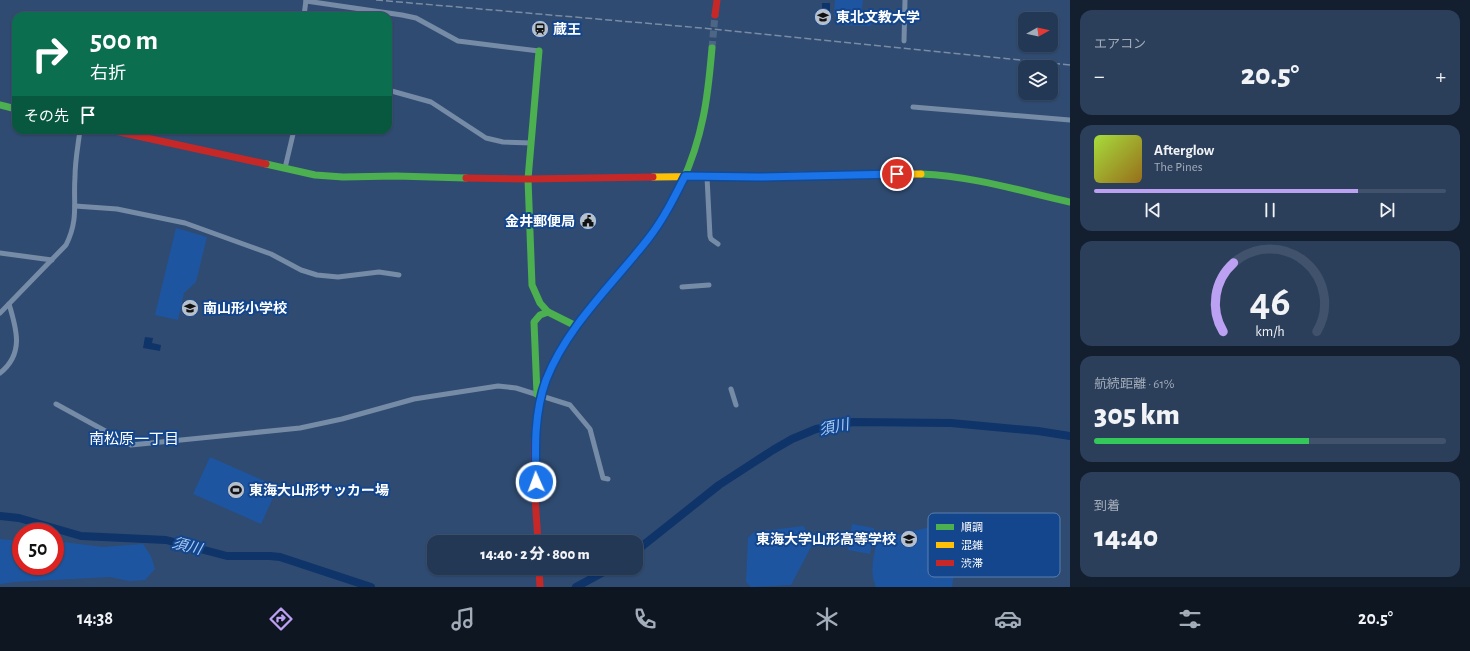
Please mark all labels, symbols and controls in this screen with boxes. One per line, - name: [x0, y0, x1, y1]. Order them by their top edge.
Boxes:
- school or university icon: 東北文教大学: [813, 7, 833, 27]
- place label: 東北文教大学: [836, 10, 920, 25]
- north arrow: [1018, 12, 1058, 52]
- map controls: [1018, 12, 1058, 100]
- station icon: 蔵王: [530, 19, 550, 39]
- place label: 蔵王: [553, 22, 581, 37]
- text: 500 m: [90, 27, 158, 55]
- icon: right: [24, 28, 76, 80]
- text: エアコン: [1094, 38, 1146, 51]
- button: layers: [1018, 60, 1058, 100]
- text: 20.5°: [1241, 60, 1299, 90]
- text: 右折: [90, 65, 126, 83]
- text: −: [1094, 65, 1105, 87]
- text: +: [1435, 65, 1446, 87]
- icon: arrive: [77, 104, 99, 126]
- text: その先: [24, 109, 69, 124]
- text: Afterglow: [1154, 143, 1214, 158]
- pin: [880, 157, 914, 191]
- text: The Pines: [1154, 161, 1203, 174]
- icon: arrive: [886, 163, 908, 185]
- icon: previous: [1142, 199, 1164, 221]
- icon: pause: [1259, 199, 1281, 221]
- icon: next: [1376, 199, 1398, 221]
- public building icon: 金井郵便局: [578, 211, 598, 231]
- place label: 金井郵便局: [505, 213, 575, 229]
- text: 46: [1249, 281, 1291, 322]
- school or university icon: 南山形小学校: [180, 298, 200, 318]
- place label: 南山形小学校: [203, 301, 287, 316]
- text: km/h: [1255, 324, 1285, 338]
- text: 航続距離 · 61%: [1094, 378, 1175, 391]
- text: 305 km: [1094, 400, 1180, 430]
- water label: 須川: [818, 416, 852, 438]
- district label: 南松原一丁目: [89, 431, 179, 447]
- position arrow: [515, 461, 557, 503]
- sports icon: 東海大山形サッカー場: [226, 480, 246, 500]
- place label: 東海大山形サッカー場: [249, 483, 389, 498]
- text: 到着: [1094, 500, 1120, 513]
- legend: [928, 513, 1060, 577]
- text: 順調: [961, 522, 983, 533]
- text: 14:40: [1094, 522, 1158, 552]
- speed limit sign: 50: [12, 523, 64, 575]
- school or university icon: 東海大学山形高等学校: [899, 529, 919, 549]
- place label: 東海大学山形高等学校: [756, 531, 896, 547]
- water label: 須川: [171, 535, 205, 558]
- text: 混雑: [961, 539, 983, 551]
- text: 14:40 · 2 分 · 800 m: [480, 547, 590, 562]
- text: 渋滞: [961, 558, 983, 569]
- icon: directions: [267, 605, 295, 633]
- icon: music: [449, 605, 477, 633]
- icon: phone: [631, 605, 659, 633]
- icon: climate: [813, 605, 841, 633]
- icon: car: [994, 605, 1022, 633]
- icon: filters: [1176, 605, 1204, 633]
- text: 14:38: [77, 610, 113, 628]
- text: 20.5°: [1358, 610, 1393, 628]

